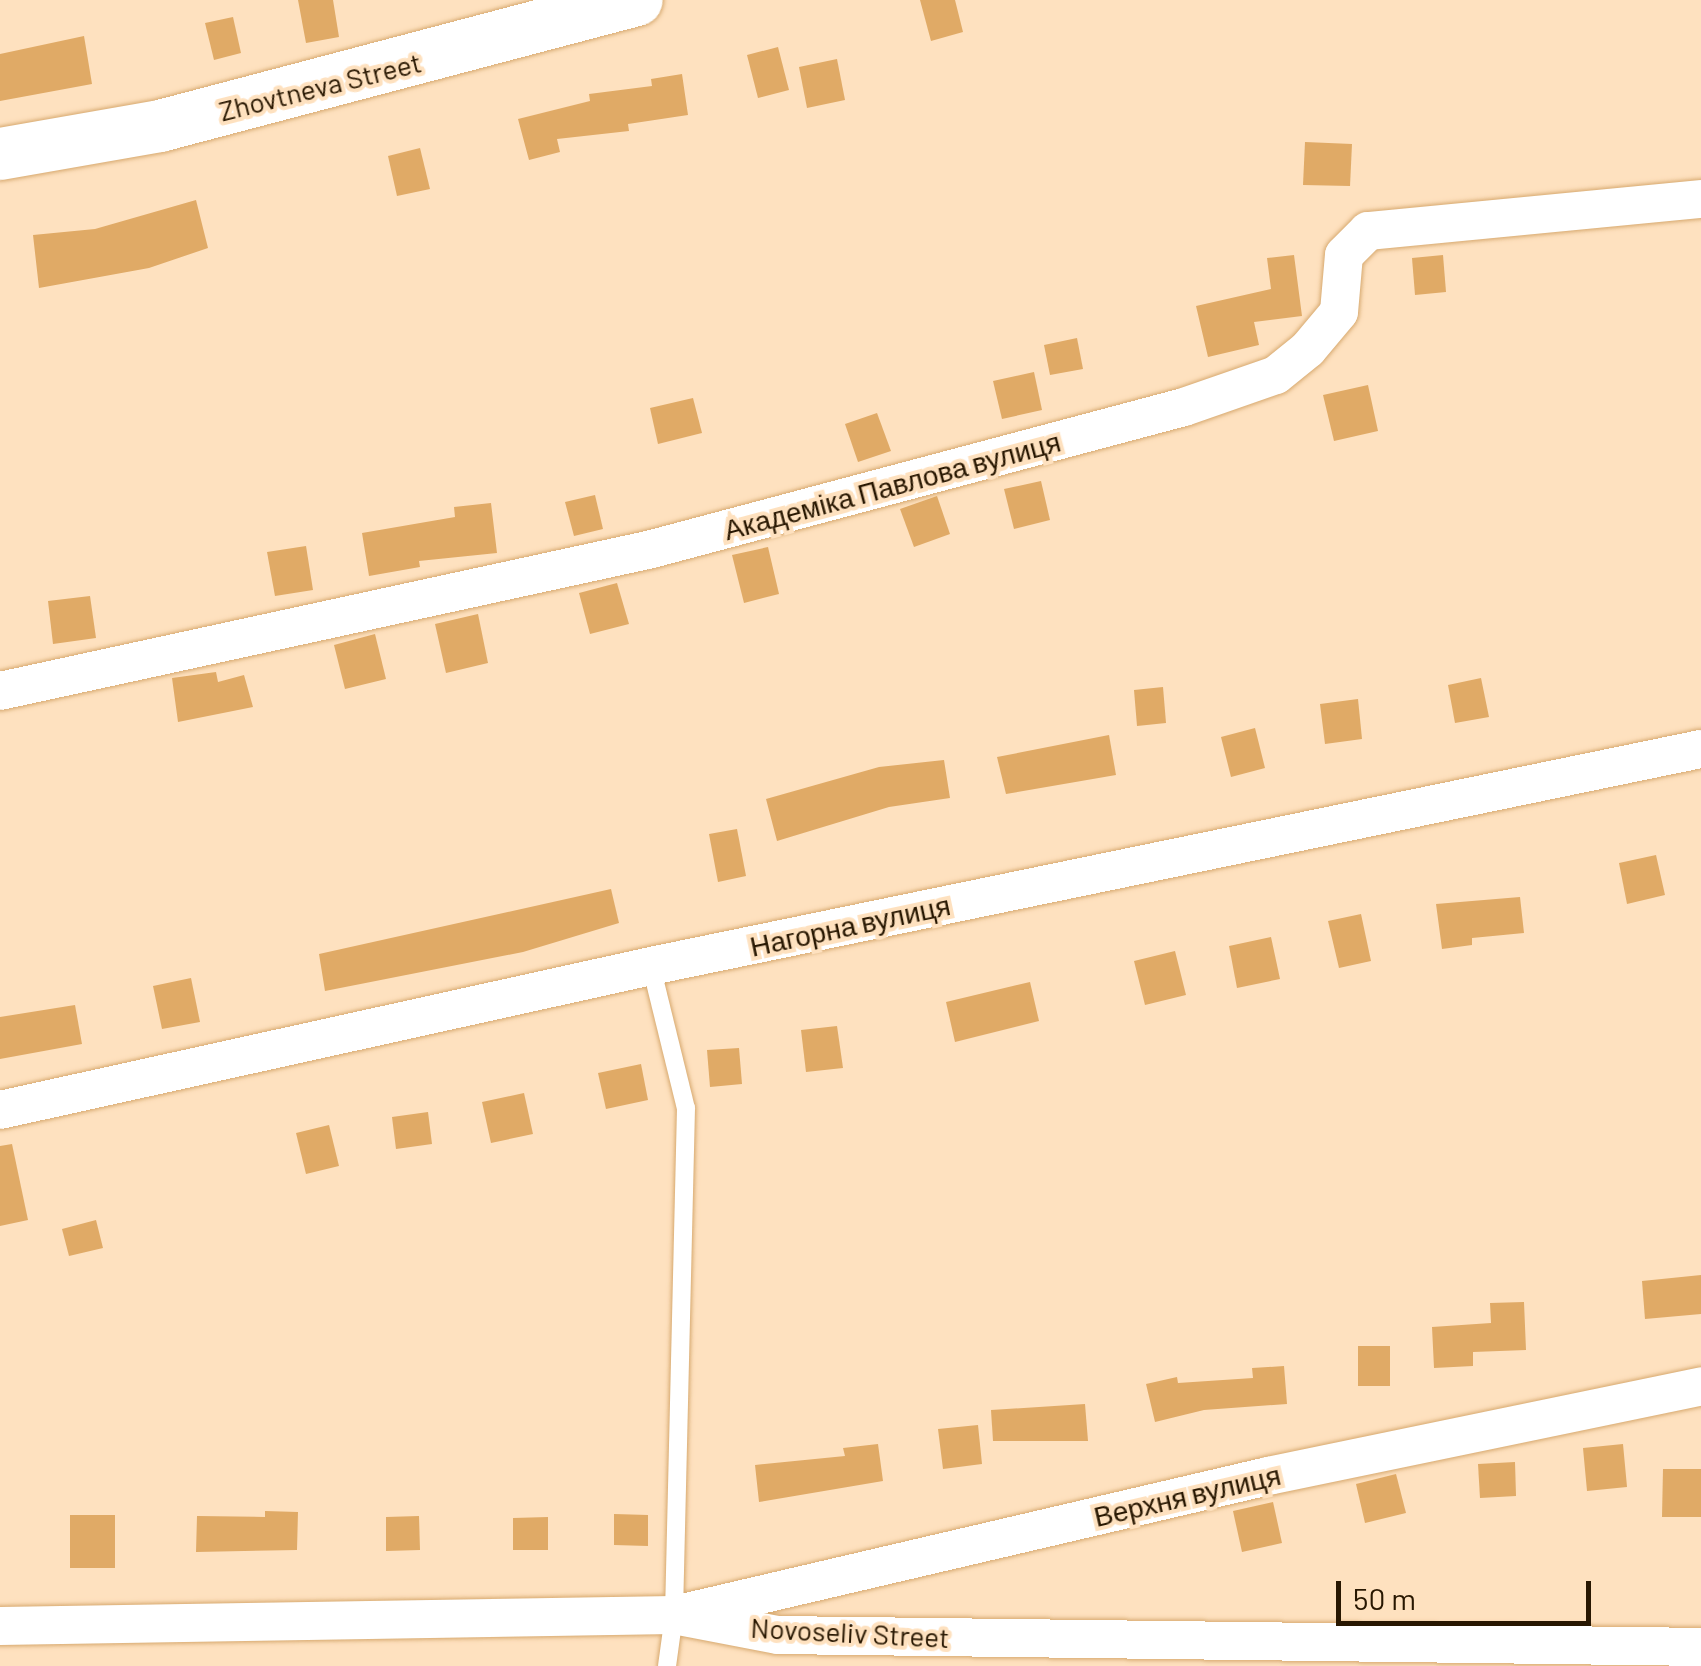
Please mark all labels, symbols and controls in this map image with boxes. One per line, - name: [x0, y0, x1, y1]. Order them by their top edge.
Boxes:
- street label: Zhovtneva Street: [215, 45, 425, 127]
- street label: Академіка Павлова вулиця: [720, 424, 1064, 546]
- street label: Нагорна вулиця: [747, 887, 953, 963]
- street label: Верхня вулиця: [1090, 1457, 1284, 1533]
- scale bar: [1341, 1561, 1596, 1623]
- text: 50 m: [1353, 1580, 1416, 1616]
- street label: Novoseliv Street: [750, 1610, 950, 1654]

